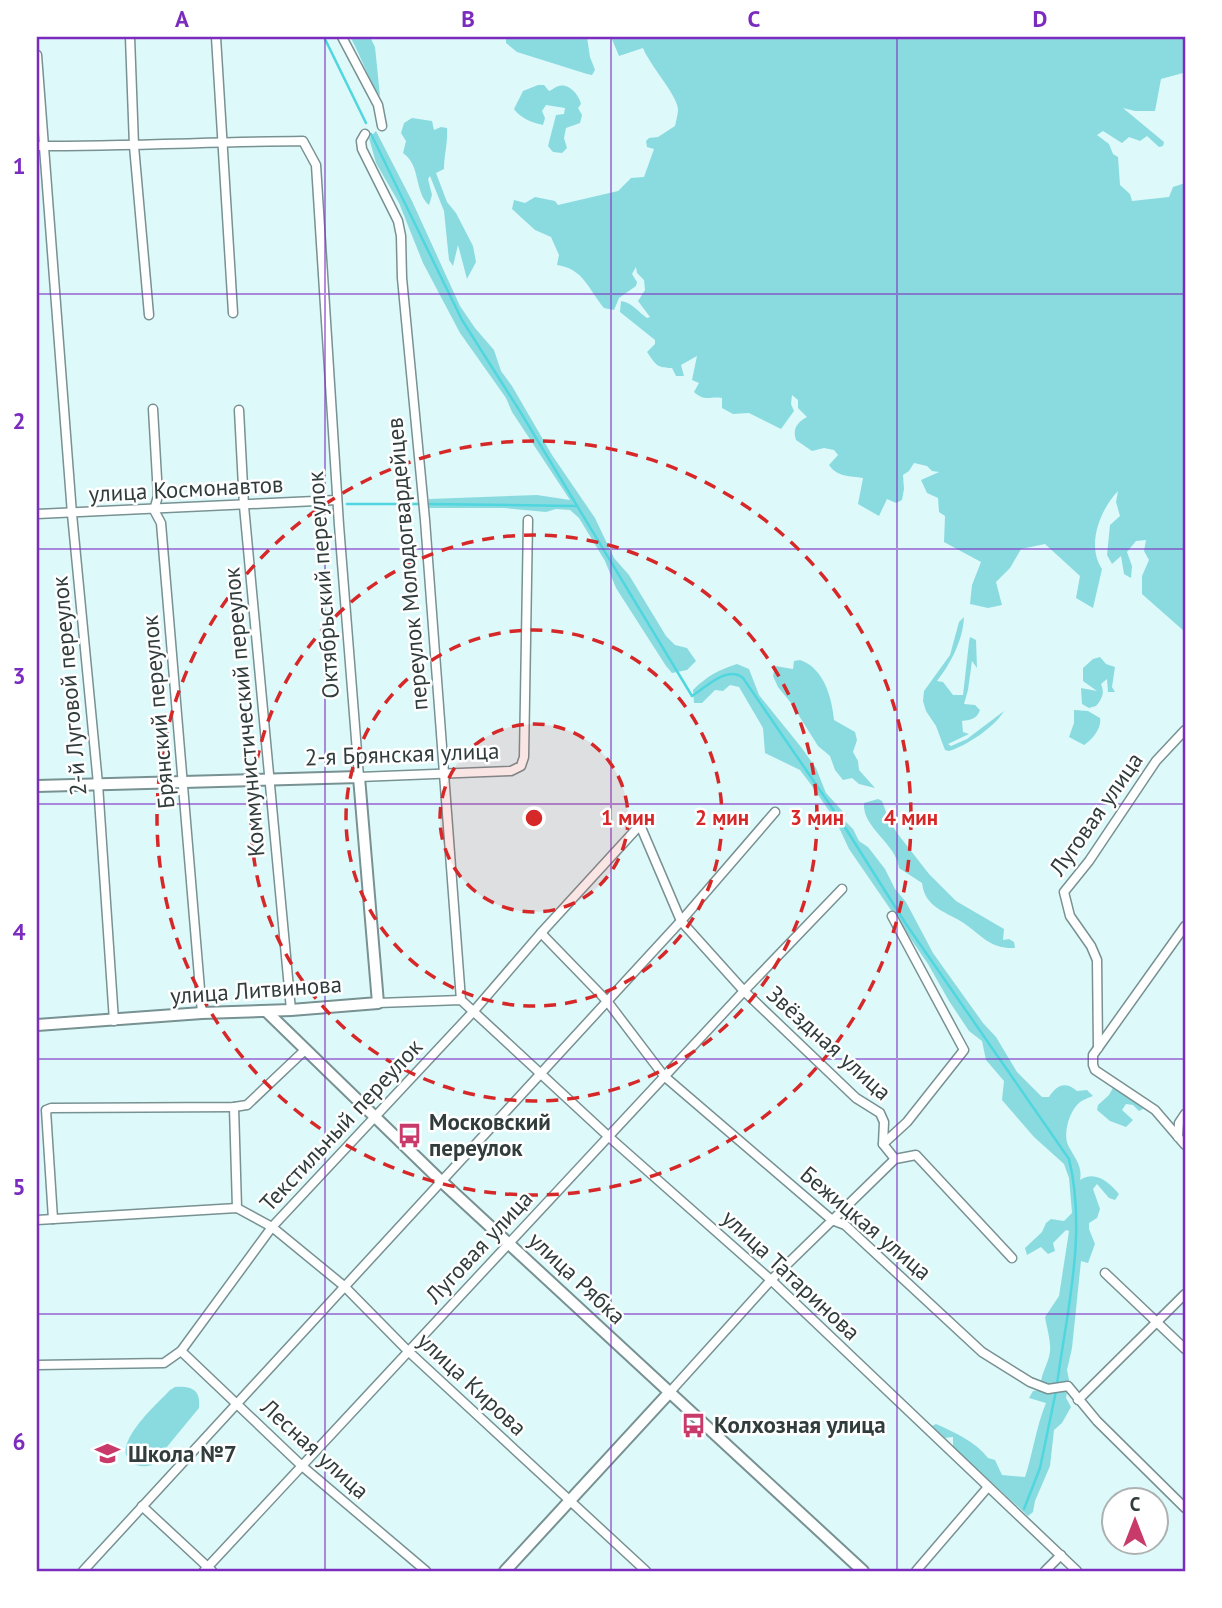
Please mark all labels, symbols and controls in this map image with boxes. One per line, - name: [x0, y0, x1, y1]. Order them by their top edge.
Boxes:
- text: A: [175, 4, 189, 33]
- text: B: [461, 4, 475, 33]
- text: C: [748, 4, 761, 33]
- text: D: [1033, 4, 1047, 33]
- text: 1: [12, 151, 26, 180]
- text: 2: [12, 406, 26, 435]
- street label: переулок Молодогвардейцев: [379, 416, 434, 712]
- street label: улица Космонавтов: [88, 469, 284, 508]
- street label: Октябрьский переулок: [300, 470, 345, 700]
- street label: Коммунистический переулок: [216, 566, 271, 858]
- street label: 2-й Луговой переулок: [44, 575, 93, 797]
- street label: Брянский переулок: [135, 614, 180, 810]
- text: 3: [12, 661, 26, 690]
- street label: 2-я Брянская улица: [304, 736, 500, 771]
- street label: Луговая улица: [1042, 746, 1149, 882]
- text: 1 мин: [601, 804, 655, 831]
- text: 2 мин: [695, 804, 749, 831]
- text: 3 мин: [790, 804, 844, 831]
- text: 4 мин: [884, 804, 938, 831]
- centre of rings: [522, 806, 546, 830]
- text: 4: [12, 917, 26, 946]
- street label: улица Литвинова: [169, 969, 343, 1010]
- street label: Звёздная улица: [761, 979, 898, 1106]
- street label: Текстильный переулок: [253, 1032, 428, 1217]
- place label: Московский переулок: [429, 1107, 551, 1162]
- bus stop icon: Московский переулок: [395, 1121, 423, 1149]
- street label: Бежицкая улица: [795, 1159, 938, 1286]
- text: 5: [12, 1172, 26, 1201]
- street label: Луговая улица: [418, 1184, 538, 1310]
- street label: улица Татаринова: [716, 1203, 867, 1346]
- street label: улица Рябка: [523, 1225, 632, 1330]
- street label: улица Кирова: [412, 1326, 533, 1442]
- street label: Лесная улица: [255, 1392, 375, 1505]
- place label: Колхозная улица: [714, 1410, 886, 1439]
- bus stop icon: Колхозная улица: [680, 1411, 708, 1439]
- text: 6: [12, 1427, 26, 1456]
- place label: Школа №7: [128, 1439, 237, 1468]
- school or university icon: Школа №7: [94, 1440, 122, 1468]
- north arrow: [1100, 1486, 1170, 1556]
- text: С: [1130, 1492, 1141, 1516]

